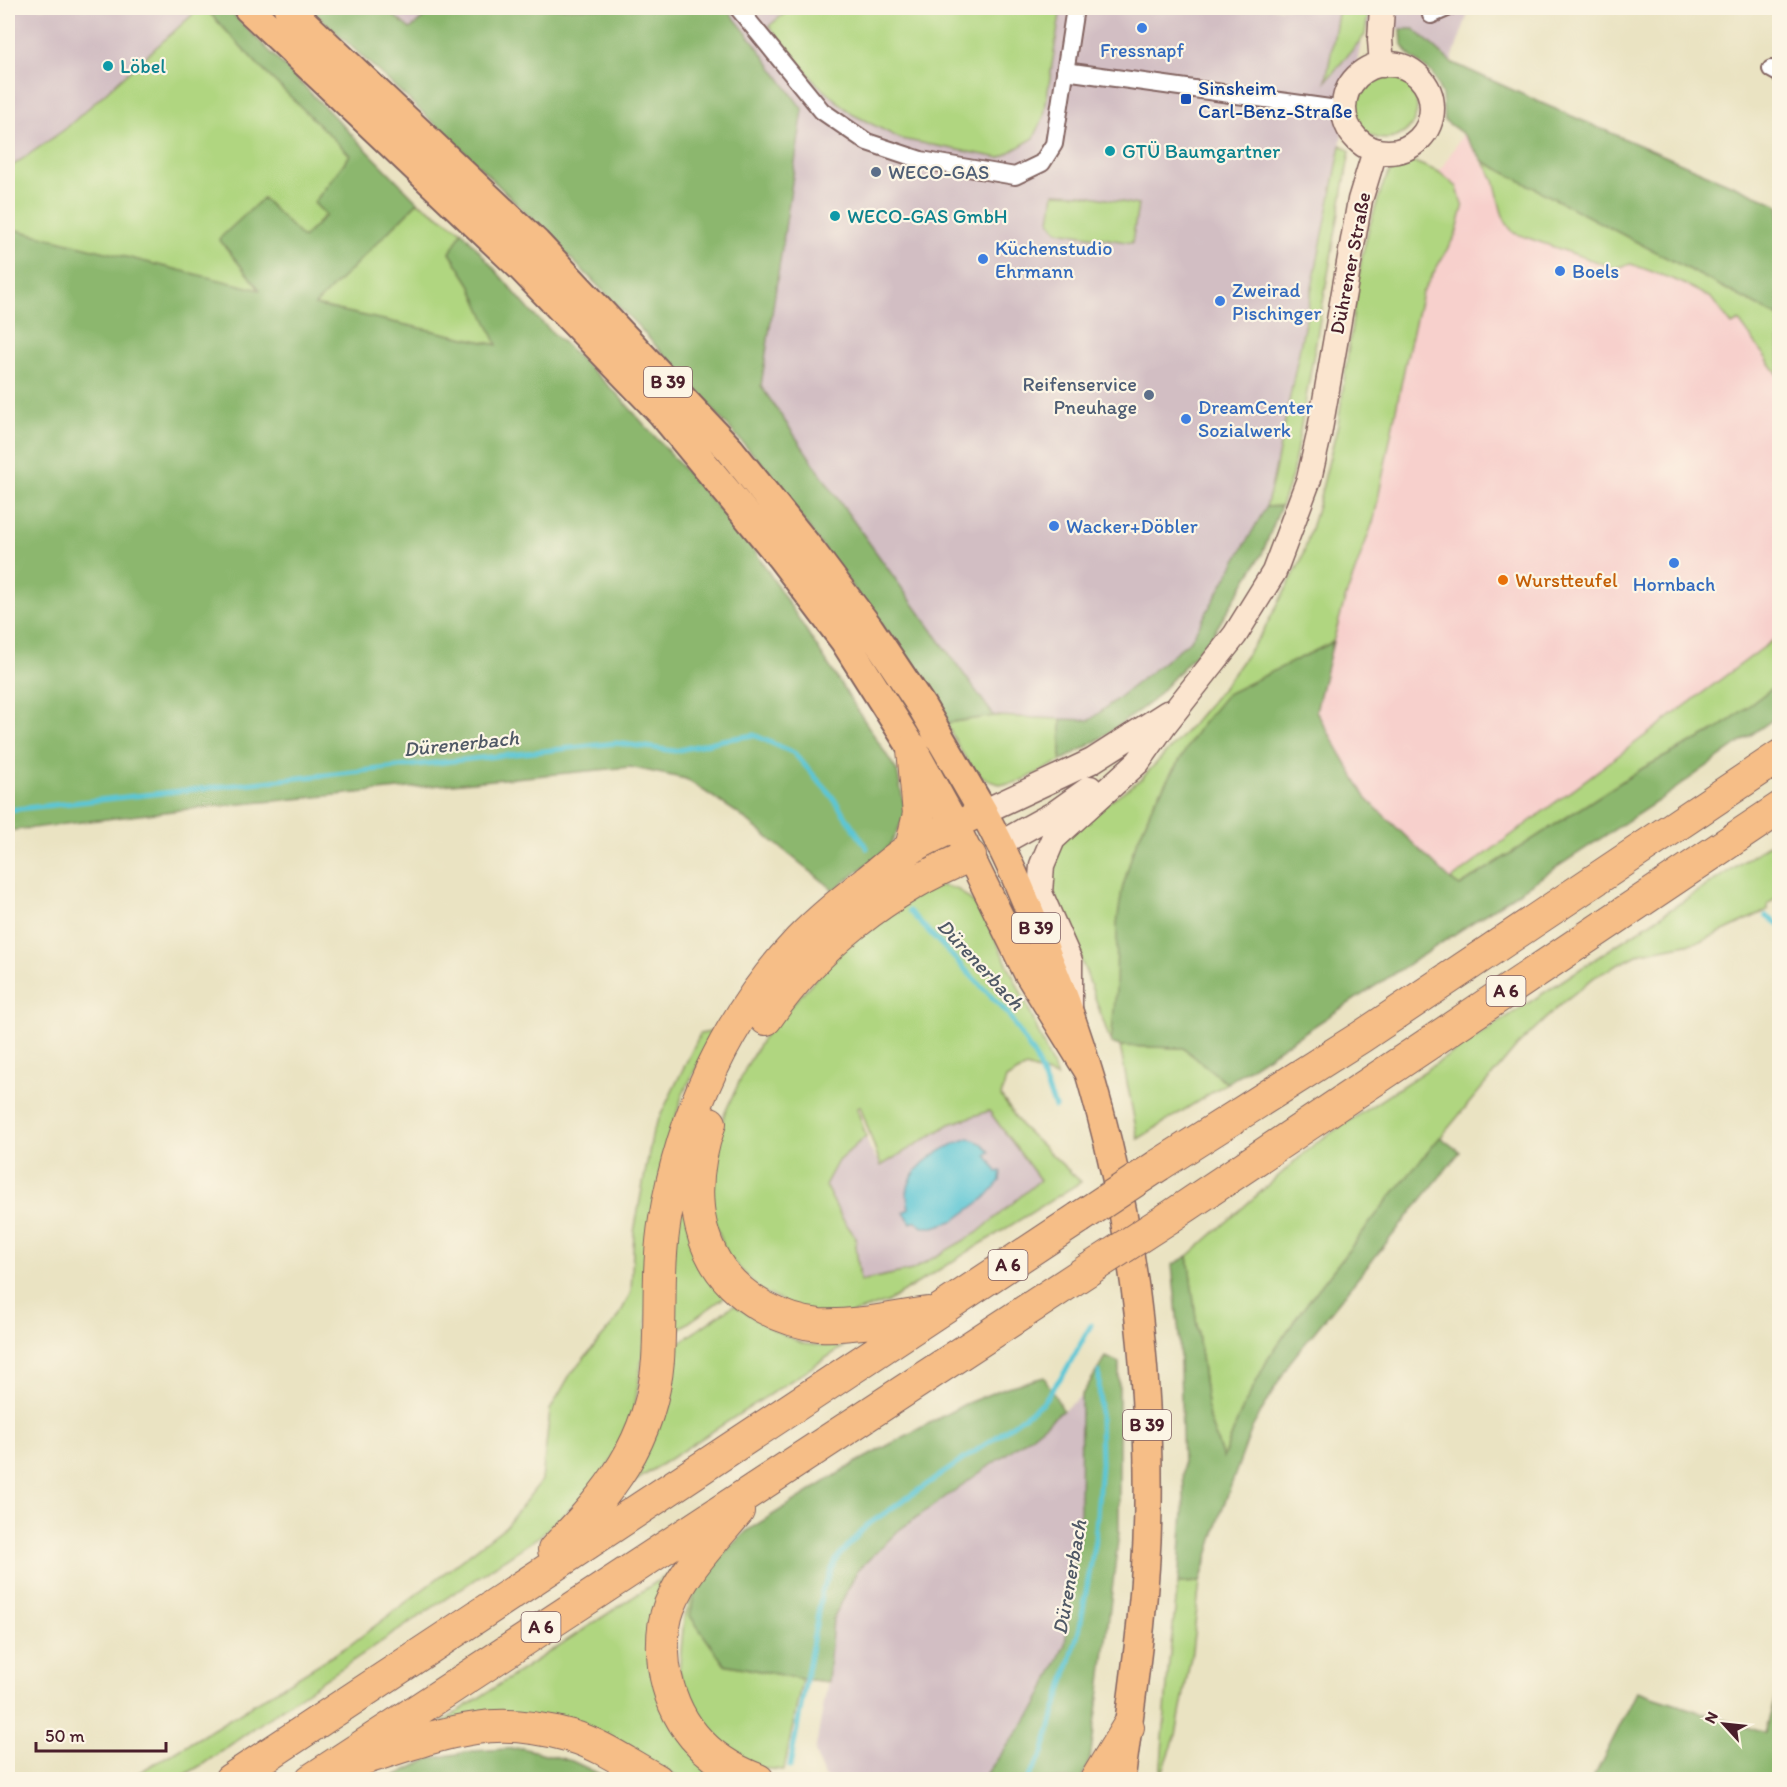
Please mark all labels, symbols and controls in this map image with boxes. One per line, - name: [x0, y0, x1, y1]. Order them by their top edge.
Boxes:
- marker: Fressnapf: [1135, 21, 1149, 35]
- place label: Fressnapf: [1100, 38, 1184, 62]
- place label: Löbel: [120, 54, 166, 78]
- marker: Löbel: [101, 59, 115, 73]
- place label: Sinsheim Carl-Benz-Straße: [1198, 76, 1353, 123]
- marker: Sinsheim Carl-Benz-Straße: [1179, 92, 1193, 106]
- place label: GTÜ Baumgartner: [1122, 139, 1280, 163]
- marker: GTÜ Baumgartner: [1103, 144, 1117, 158]
- place label: WECO-GAS: [888, 160, 989, 184]
- marker: WECO-GAS: [869, 165, 883, 179]
- street label: Dührener Straße: [1324, 190, 1376, 336]
- place label: WECO-GAS GmbH: [847, 204, 1008, 228]
- marker: WECO-GAS GmbH: [828, 209, 842, 223]
- place label: Küchenstudio Ehrmann: [995, 236, 1113, 283]
- marker: Küchenstudio Ehrmann: [976, 252, 990, 266]
- place label: Boels: [1572, 259, 1619, 283]
- marker: Boels: [1553, 264, 1567, 278]
- place label: Zweirad Pischinger: [1232, 278, 1321, 325]
- marker: Zweirad Pischinger: [1213, 294, 1227, 308]
- road number: B 39: [644, 367, 692, 397]
- place label: Reifenservice Pneuhage: [1023, 372, 1137, 419]
- marker: Reifenservice Pneuhage: [1142, 388, 1156, 402]
- place label: DreamCenter Sozialwerk: [1198, 395, 1314, 442]
- marker: DreamCenter Sozialwerk: [1179, 412, 1193, 426]
- place label: Wacker+Döbler: [1066, 514, 1198, 538]
- marker: Wacker+Döbler: [1047, 519, 1061, 533]
- marker: Hornbach: [1667, 556, 1681, 570]
- place label: Wurstteufel: [1515, 568, 1618, 592]
- place label: Hornbach: [1633, 572, 1715, 596]
- marker: Wurstteufel: [1496, 573, 1510, 587]
- water label: Dürenerbach: [402, 724, 521, 761]
- water label: Dürenerbach: [932, 913, 1030, 1016]
- road number: B 39: [1012, 913, 1060, 943]
- road number: A 6: [1486, 976, 1526, 1006]
- road number: A 6: [988, 1250, 1028, 1280]
- road number: B 39: [1123, 1410, 1171, 1440]
- water label: Dürenerbach: [1047, 1517, 1092, 1636]
- road number: A 6: [522, 1612, 560, 1642]
- north arrow: [1694, 1694, 1754, 1754]
- text: N: [1700, 1708, 1722, 1727]
- scale bar: [36, 1715, 166, 1753]
- text: 50 m: [45, 1725, 85, 1747]

